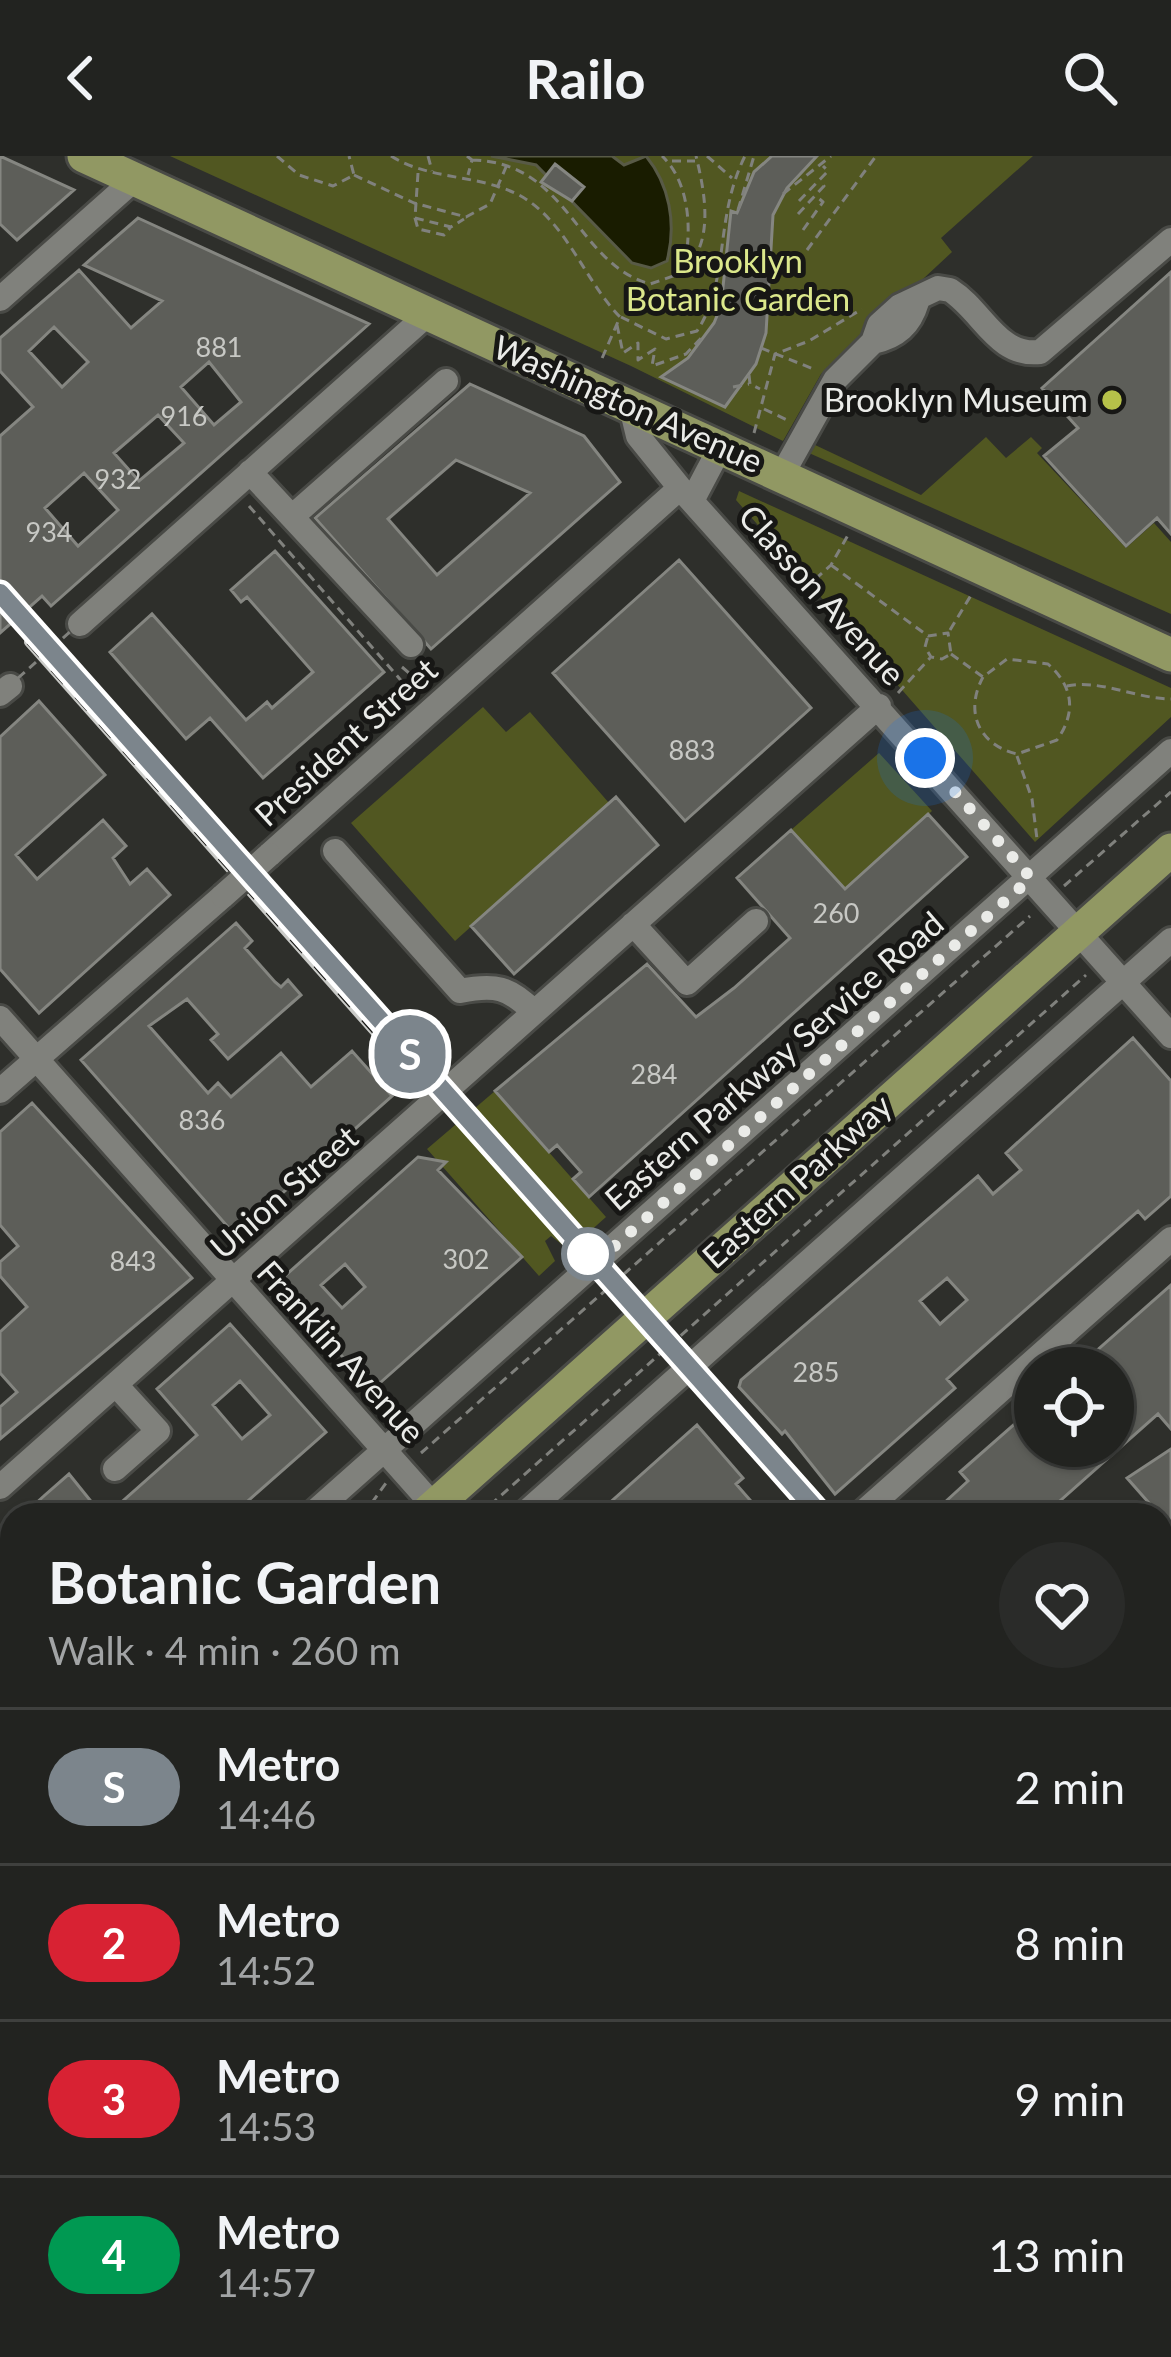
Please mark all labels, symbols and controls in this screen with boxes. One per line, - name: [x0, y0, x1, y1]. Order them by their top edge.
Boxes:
- icon: back: [48, 45, 114, 111]
- icon: search: [1057, 45, 1123, 111]
- text: Railo: [526, 46, 645, 111]
- park label: Brooklyn Botanic Garden: [626, 240, 850, 318]
- street label: Washington Avenue: [488, 326, 769, 480]
- house number: 881: [196, 330, 242, 363]
- place label: Brooklyn Museum: [824, 379, 1088, 419]
- marker: Brooklyn Museum: [1099, 387, 1125, 413]
- house number: 916: [161, 399, 207, 432]
- house number: 932: [95, 462, 141, 495]
- street label: Classon Avenue: [731, 496, 914, 693]
- house number: 934: [26, 515, 72, 548]
- street label: President Street: [246, 649, 445, 834]
- your location: [895, 728, 955, 788]
- house number: 883: [669, 733, 715, 766]
- house number: 260: [813, 896, 859, 929]
- street label: Eastern Parkway Service Road: [596, 903, 952, 1219]
- line badge: S: [371, 1015, 449, 1093]
- text: S: [398, 1029, 422, 1079]
- house number: 284: [631, 1057, 677, 1090]
- street label: Eastern Parkway: [694, 1086, 900, 1276]
- house number: 836: [179, 1103, 225, 1136]
- street label: Union Street: [201, 1116, 365, 1266]
- unlabelled marker: [563, 1229, 613, 1279]
- house number: 302: [443, 1242, 489, 1275]
- house number: 843: [110, 1244, 156, 1277]
- street label: Franklin Avenue: [250, 1252, 434, 1451]
- map controls: [1014, 1347, 1134, 1467]
- button: locate: [1014, 1347, 1134, 1467]
- house number: 285: [793, 1355, 839, 1388]
- button: heart: [999, 1542, 1125, 1668]
- text: Botanic Garden: [48, 1548, 441, 1616]
- text: Walk · 4 min · 260 m: [48, 1627, 401, 1673]
- text: Metro: [216, 1737, 340, 1791]
- text: 2 min: [1014, 1760, 1125, 1814]
- text: S: [102, 1762, 126, 1812]
- text: 14:46: [216, 1791, 316, 1837]
- text: Metro: [216, 1893, 340, 1947]
- text: 8 min: [1014, 1916, 1125, 1970]
- text: 2: [102, 1918, 126, 1968]
- text: 14:52: [216, 1947, 316, 1993]
- text: Metro: [216, 2049, 340, 2103]
- text: 9 min: [1014, 2072, 1125, 2126]
- text: 3: [102, 2074, 126, 2124]
- text: 14:53: [216, 2103, 316, 2149]
- text: Metro: [216, 2205, 340, 2259]
- text: 13 min: [988, 2228, 1125, 2282]
- text: 4: [102, 2230, 126, 2280]
- text: 14:57: [216, 2259, 316, 2305]

